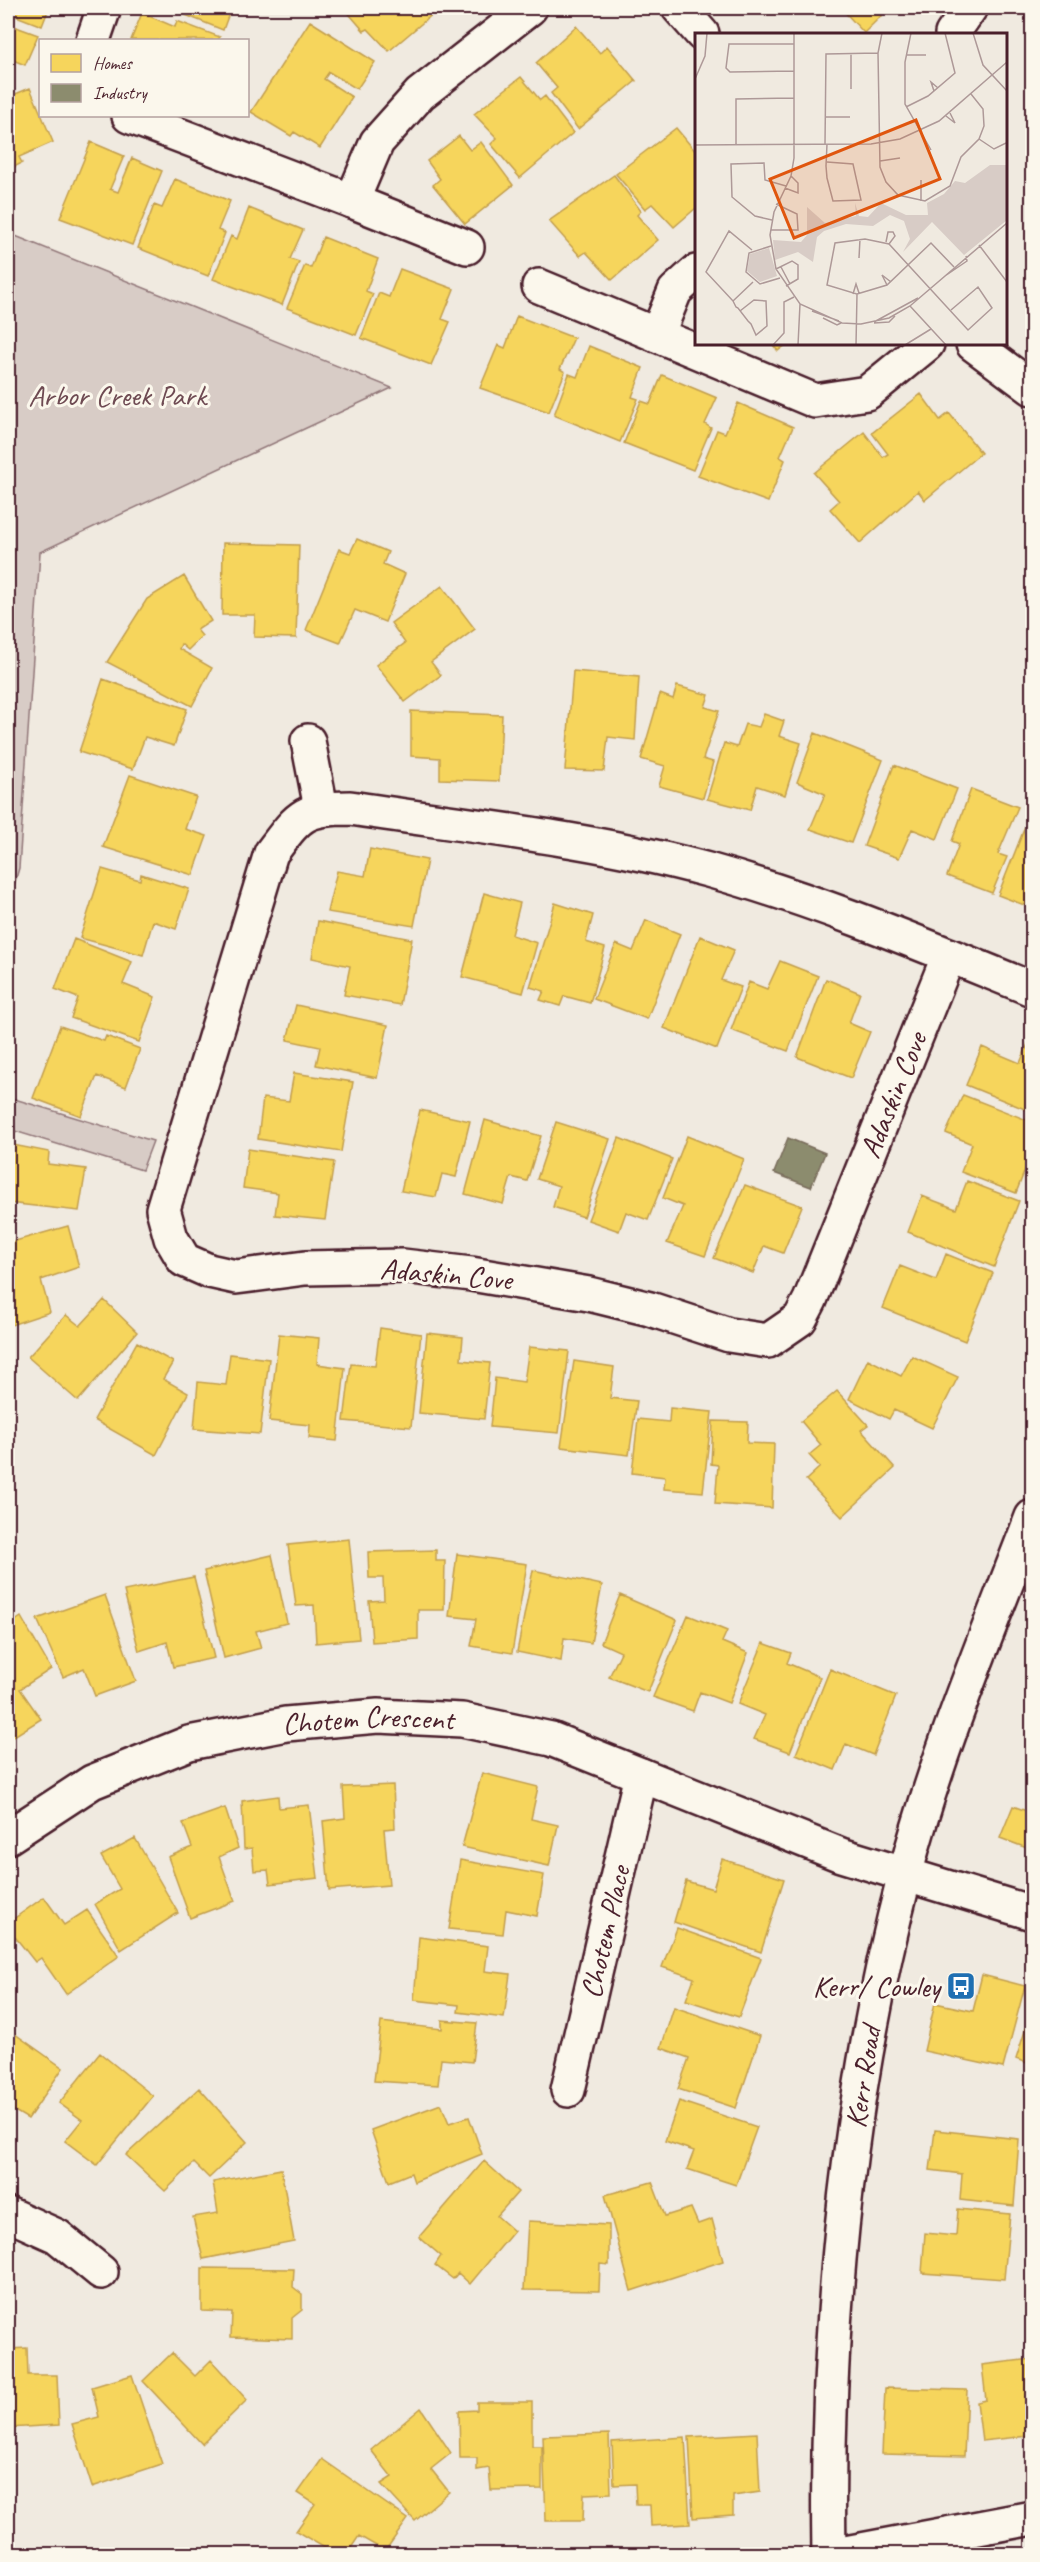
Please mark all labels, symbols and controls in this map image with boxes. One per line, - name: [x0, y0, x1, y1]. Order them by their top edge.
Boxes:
- inset map: [695, 33, 1007, 345]
- legend: [39, 39, 249, 117]
- text: Homes: [93, 52, 133, 74]
- text: Industry: [93, 82, 148, 104]
- park label: Arbor Creek Park: [28, 376, 208, 414]
- street label: Adaskin Cove: [851, 1025, 936, 1163]
- street label: Adaskin Cove: [379, 1249, 516, 1299]
- street label: Chotem Crescent: [281, 1697, 458, 1743]
- street label: Chotem Place: [571, 1860, 639, 2002]
- place label: Kerr/ Cowley: [813, 1967, 943, 2005]
- bus stop icon: Kerr/ Cowley: [945, 1970, 977, 2002]
- street label: Kerr Road: [836, 2020, 890, 2130]

